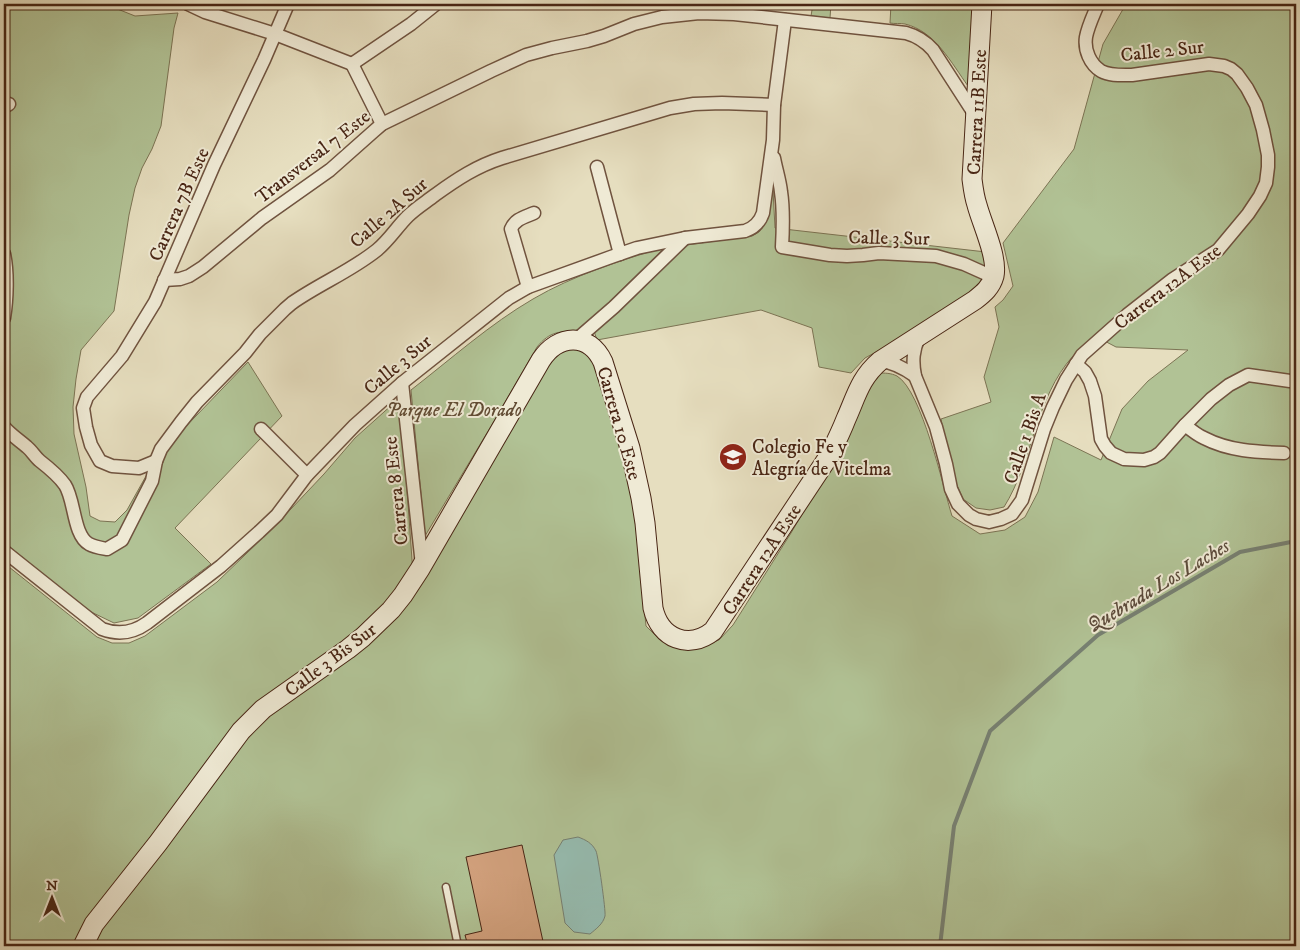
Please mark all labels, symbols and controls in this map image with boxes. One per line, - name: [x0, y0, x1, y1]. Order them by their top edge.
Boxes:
- street label: Calle 2 Sur: [1119, 36, 1205, 67]
- street label: Carrera 11B Este: [963, 49, 992, 175]
- street label: Transversal 7 Este: [251, 105, 375, 209]
- street label: Carrera 7B Este: [144, 144, 215, 265]
- street label: Calle 2A Sur: [345, 173, 433, 253]
- street label: Calle 3 Sur: [848, 226, 930, 251]
- street label: Carrera 12A Este: [1110, 239, 1226, 335]
- street label: Calle 3 Sur: [359, 330, 437, 400]
- street label: Carrera 10 Este: [591, 364, 646, 483]
- street label: Calle 1 Bis A: [999, 389, 1052, 487]
- park label: Parque El Dorado: [386, 399, 522, 423]
- street label: Carrera 8 Este: [379, 435, 414, 546]
- place label: Colegio Fe y Alegría de Vitelma: [752, 436, 891, 481]
- school or university icon: Colegio Fe y Alegría de Vitelma: [718, 442, 748, 472]
- street label: Carrera 12A Este: [718, 500, 807, 620]
- water label: Quebrada Los Laches: [1083, 533, 1235, 639]
- street label: Calle 3 Bis Sur: [281, 618, 381, 702]
- north arrow: [28, 872, 78, 922]
- text: N: [46, 877, 58, 895]

